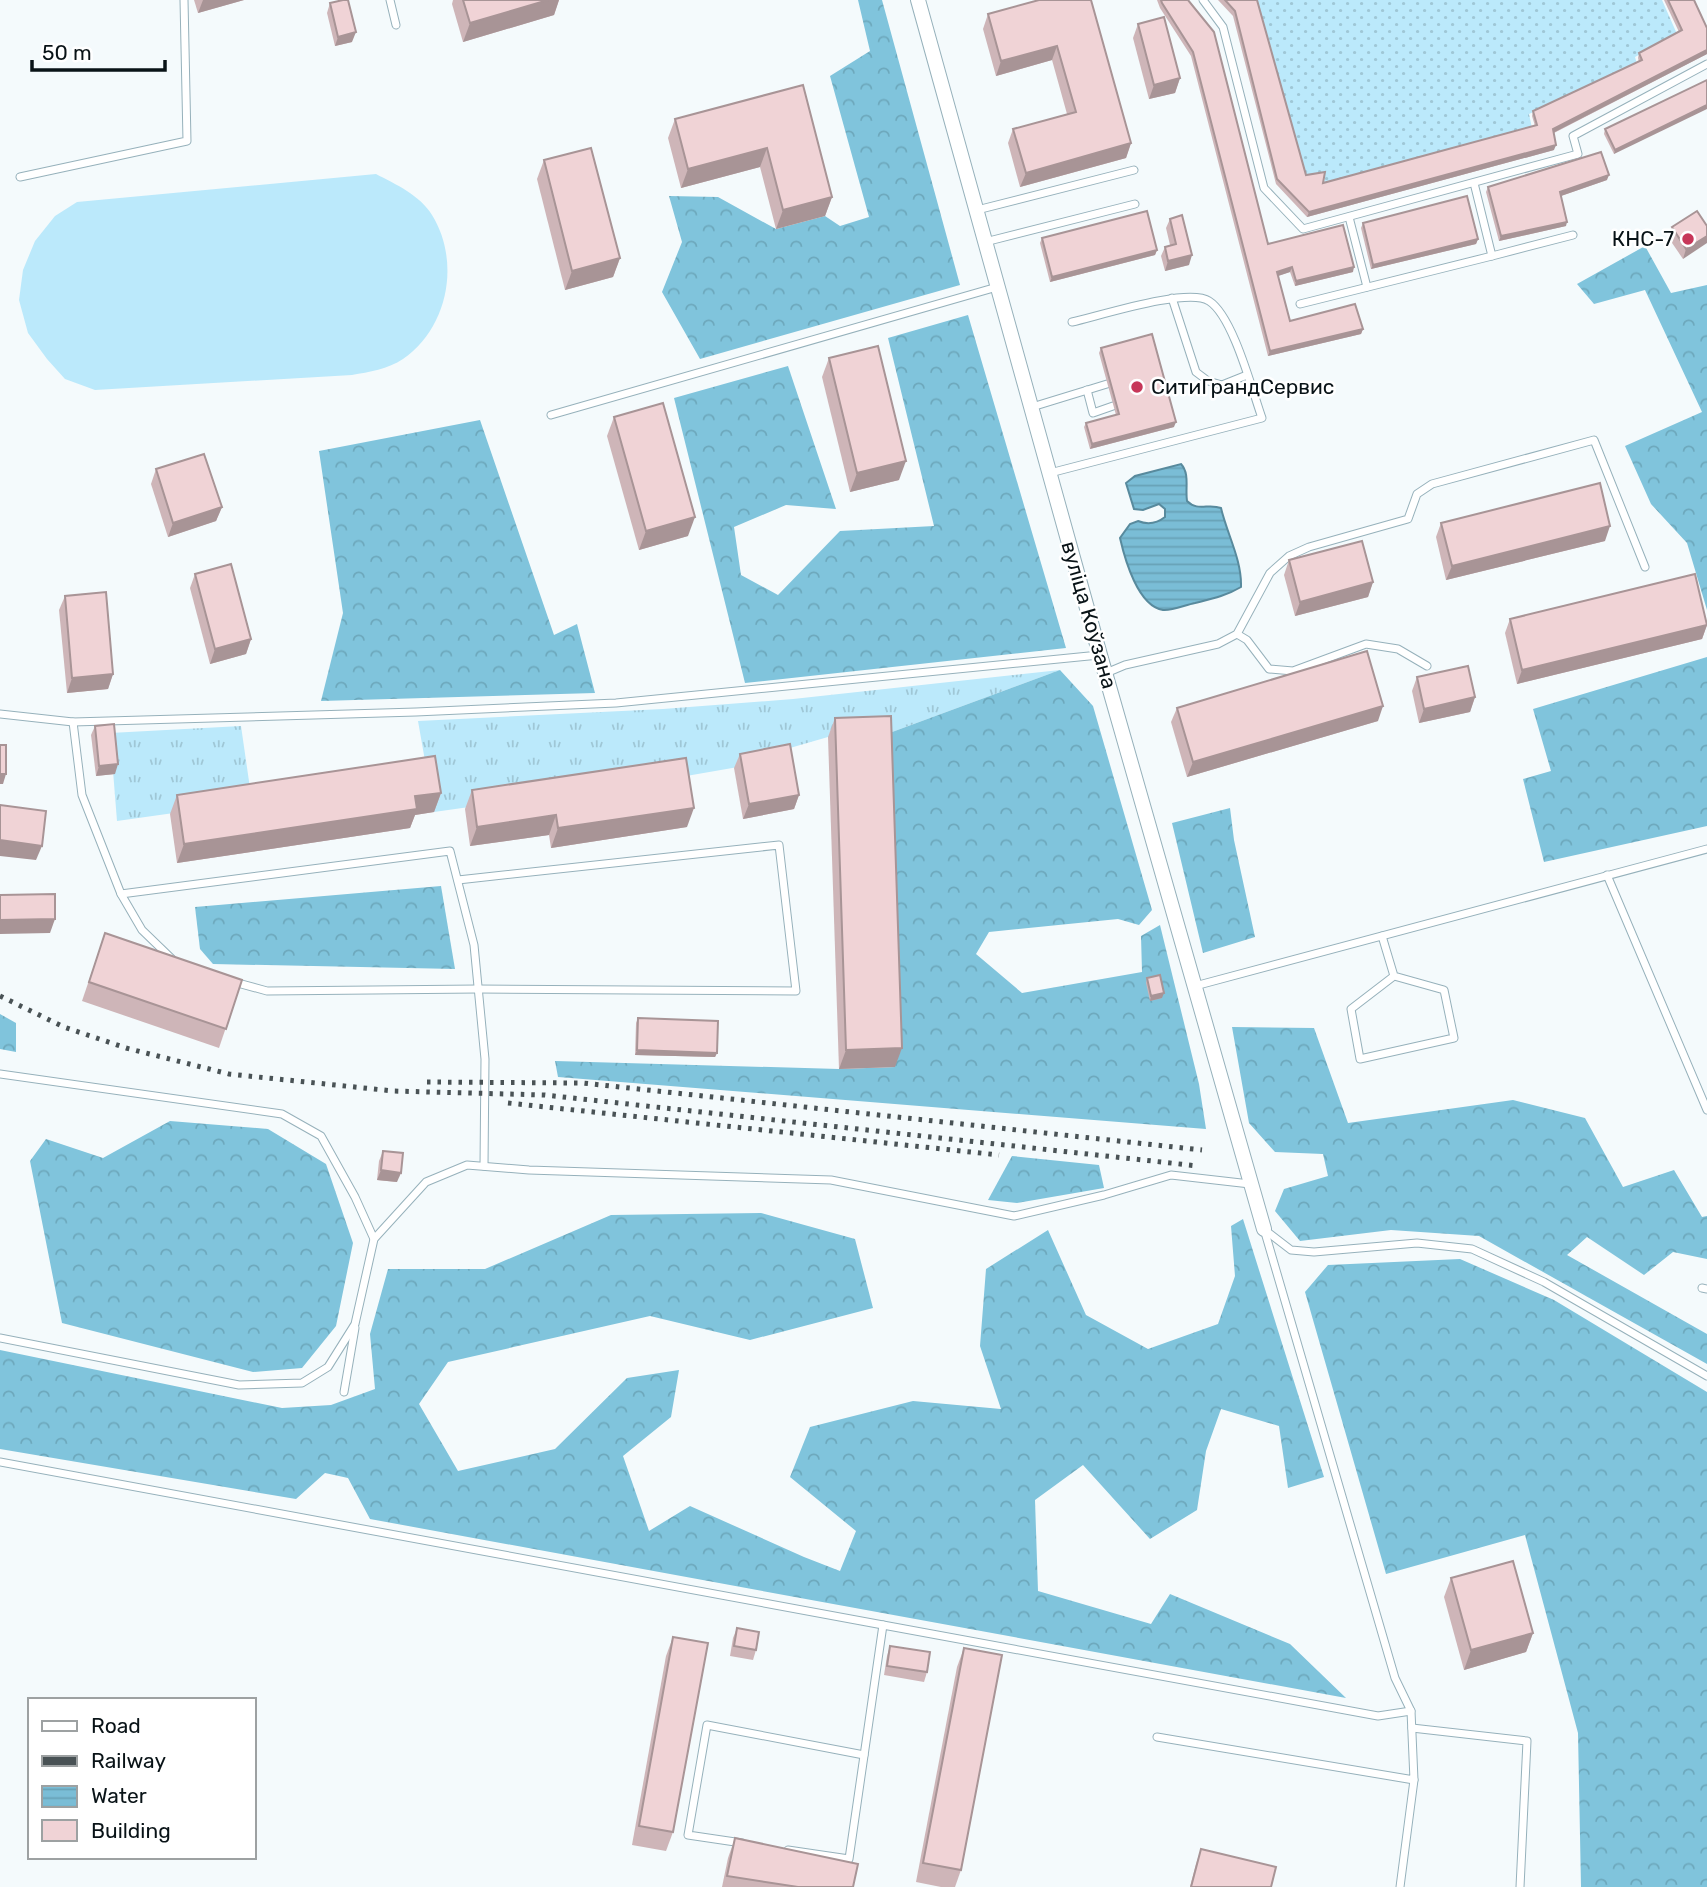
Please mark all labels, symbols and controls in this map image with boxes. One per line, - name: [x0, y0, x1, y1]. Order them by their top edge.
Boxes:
- scale bar: [32, 28, 164, 72]
- text: 50 m: [42, 40, 92, 65]
- place label: КНС-7: [1612, 226, 1674, 251]
- marker: КНС-7: [1680, 231, 1696, 247]
- place label: СитиГрандСервис: [1151, 374, 1334, 399]
- marker: СитиГрандСервис: [1129, 379, 1145, 395]
- street label: вуліца Коўзана: [1056, 538, 1122, 692]
- legend: [28, 1698, 256, 1859]
- text: Road: [91, 1713, 141, 1738]
- text: Railway: [91, 1748, 166, 1773]
- text: Water: [91, 1783, 147, 1808]
- text: Building: [91, 1818, 171, 1843]

